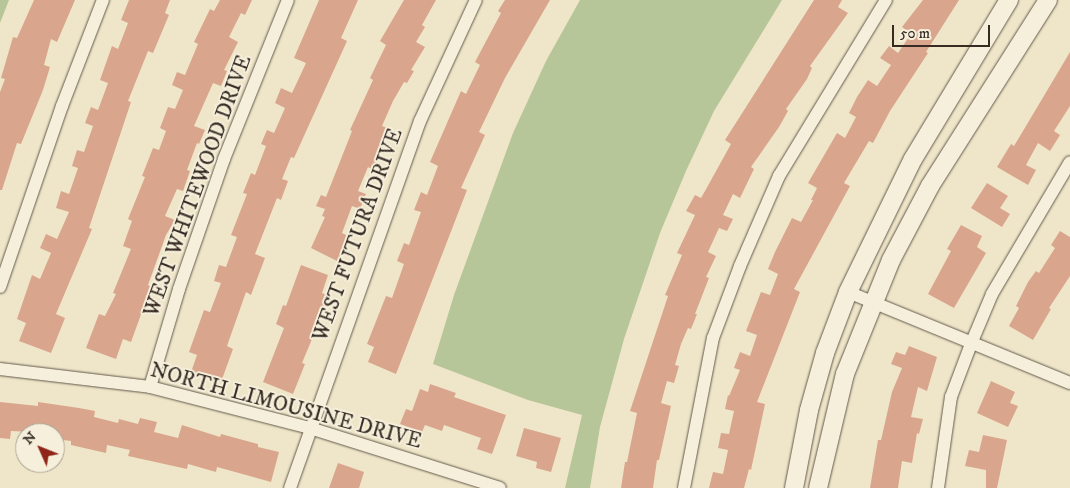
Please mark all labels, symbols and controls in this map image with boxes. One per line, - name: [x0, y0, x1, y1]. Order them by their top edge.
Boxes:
- scale bar: [895, 15, 992, 47]
- text: 50 m: [900, 24, 930, 43]
- street label: WEST WHITEWOOD DRIVE: [139, 52, 257, 320]
- street label: WEST FUTURA DRIVE: [308, 125, 408, 345]
- street label: NORTH LIMOUSINE DRIVE: [148, 358, 424, 454]
- north arrow: [15, 423, 65, 473]
- text: N: [19, 428, 40, 449]

